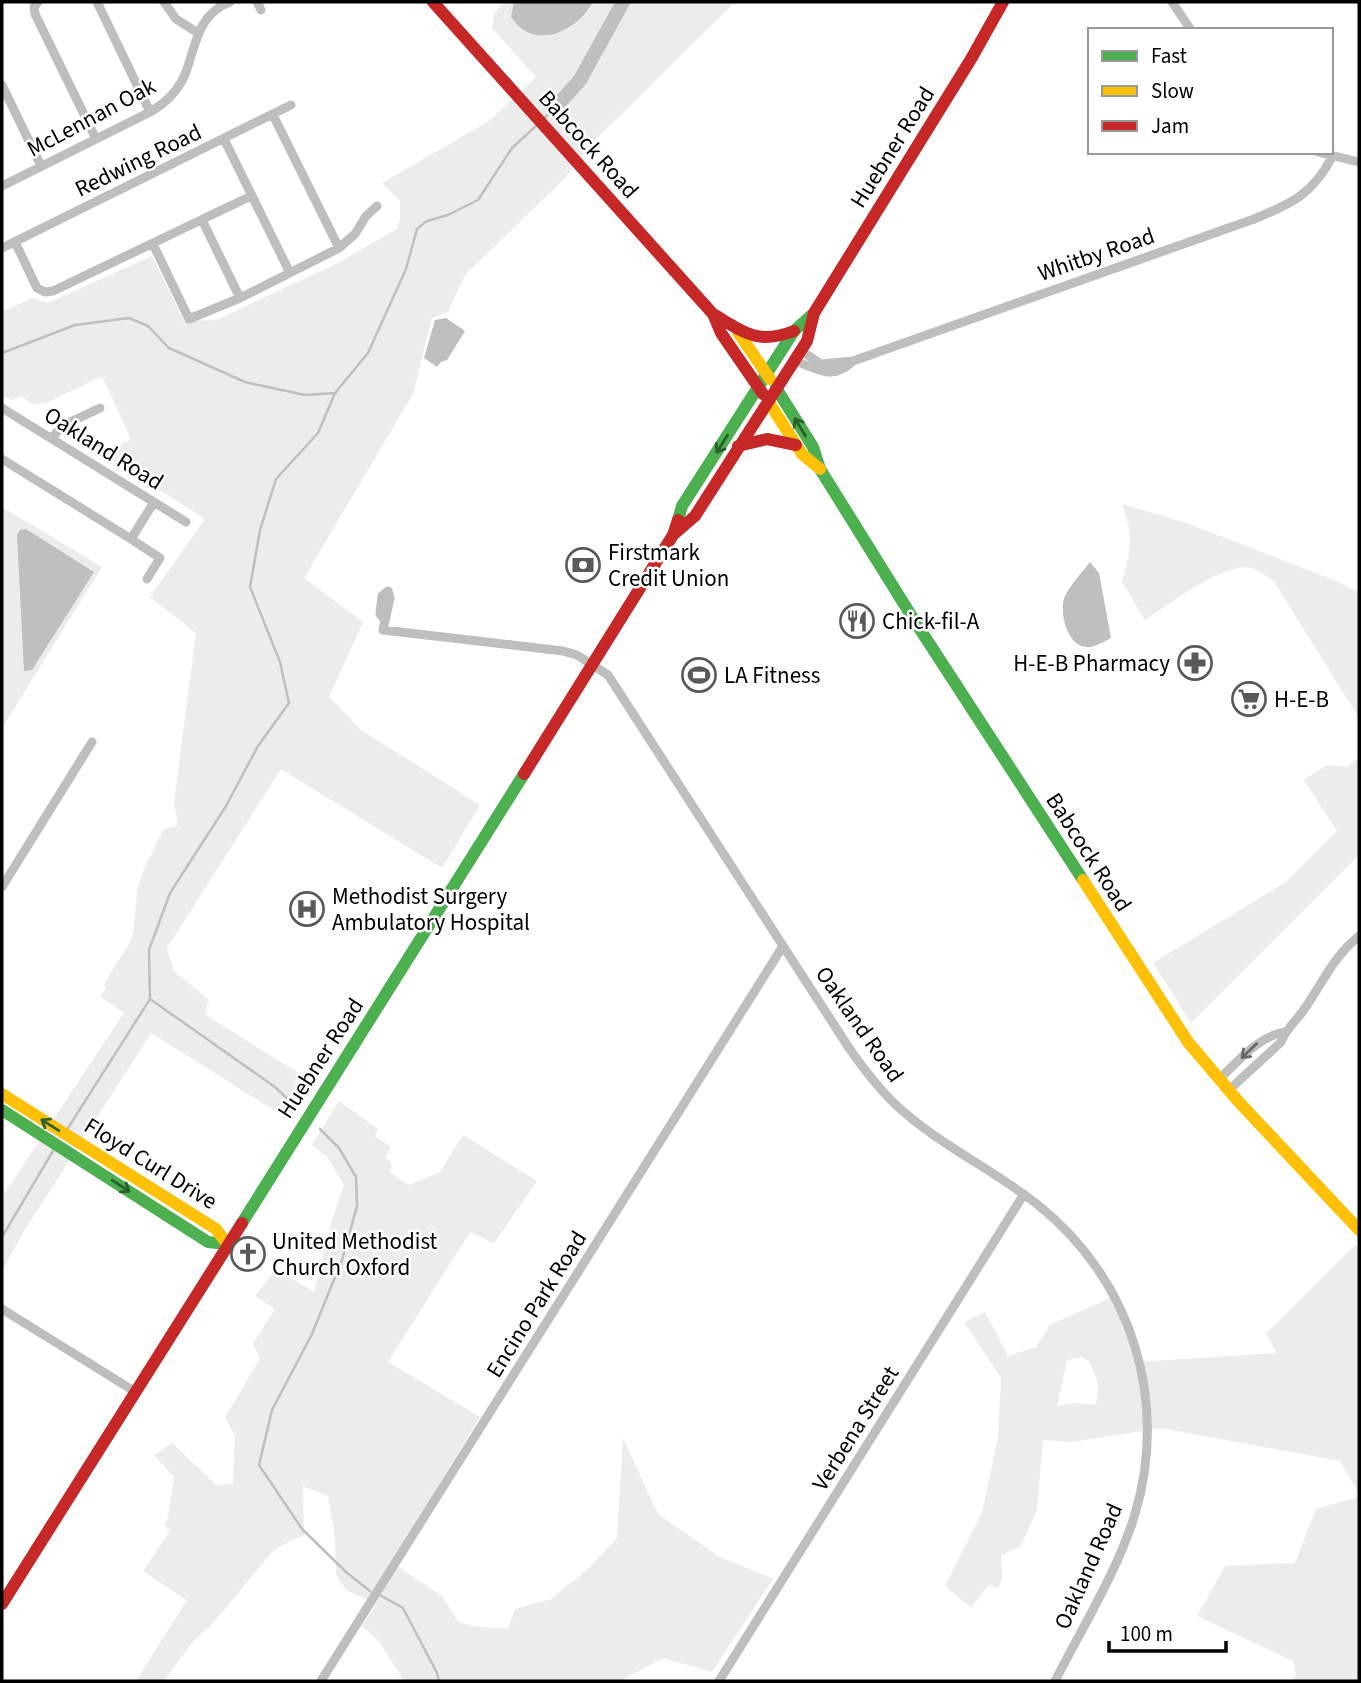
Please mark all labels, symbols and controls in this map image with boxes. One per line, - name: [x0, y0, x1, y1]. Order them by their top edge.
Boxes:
- legend: [1088, 28, 1333, 154]
- text: Fast: [1151, 41, 1187, 71]
- street label: McLennan Oak: [21, 69, 162, 165]
- text: Slow: [1151, 76, 1194, 106]
- street label: Huebner Road: [842, 80, 943, 214]
- street label: Babcock Road: [531, 83, 646, 206]
- text: Jam: [1151, 111, 1189, 141]
- street label: Redwing Road: [69, 116, 207, 205]
- street label: Whitby Road: [1033, 219, 1159, 290]
- street label: Oakland Road: [38, 399, 170, 498]
- one-way arrow: [793, 418, 807, 438]
- one-way arrow: [714, 434, 729, 453]
- place label: Firstmark Credit Union: [608, 536, 729, 595]
- bank icon: Firstmark Credit Union: [564, 546, 602, 584]
- restaurant icon: Chick-fil-A: [838, 602, 876, 640]
- place label: Chick-fil-A: [882, 605, 980, 638]
- pharmacy icon: H-E-B Pharmacy: [1176, 644, 1214, 682]
- place label: H-E-B Pharmacy: [1013, 647, 1170, 680]
- sports icon: LA Fitness: [680, 656, 718, 694]
- place label: LA Fitness: [724, 659, 820, 692]
- supermarket icon: H-E-B: [1230, 680, 1268, 718]
- place label: H-E-B: [1274, 683, 1329, 716]
- street label: Babcock Road: [1038, 786, 1139, 918]
- place label: Methodist Surgery Ambulatory Hospital: [332, 880, 530, 939]
- hospital icon: Methodist Surgery Ambulatory Hospital: [288, 890, 326, 928]
- street label: Oakland Road: [807, 960, 912, 1089]
- street label: Huebner Road: [269, 992, 372, 1125]
- one-way arrow: [1240, 1043, 1258, 1059]
- street label: Floyd Curl Drive: [78, 1109, 224, 1218]
- one-way arrow: [40, 1117, 60, 1131]
- one-way arrow: [111, 1180, 131, 1194]
- place label: United Methodist Church Oxford: [272, 1225, 438, 1284]
- street label: Encino Park Road: [478, 1225, 595, 1384]
- church icon: United Methodist Church Oxford: [229, 1235, 267, 1273]
- street label: Verbena Street: [804, 1359, 907, 1497]
- street label: Oakland Road: [1046, 1498, 1131, 1635]
- scale bar: [1109, 1610, 1226, 1654]
- text: 100 m: [1120, 1619, 1173, 1649]

